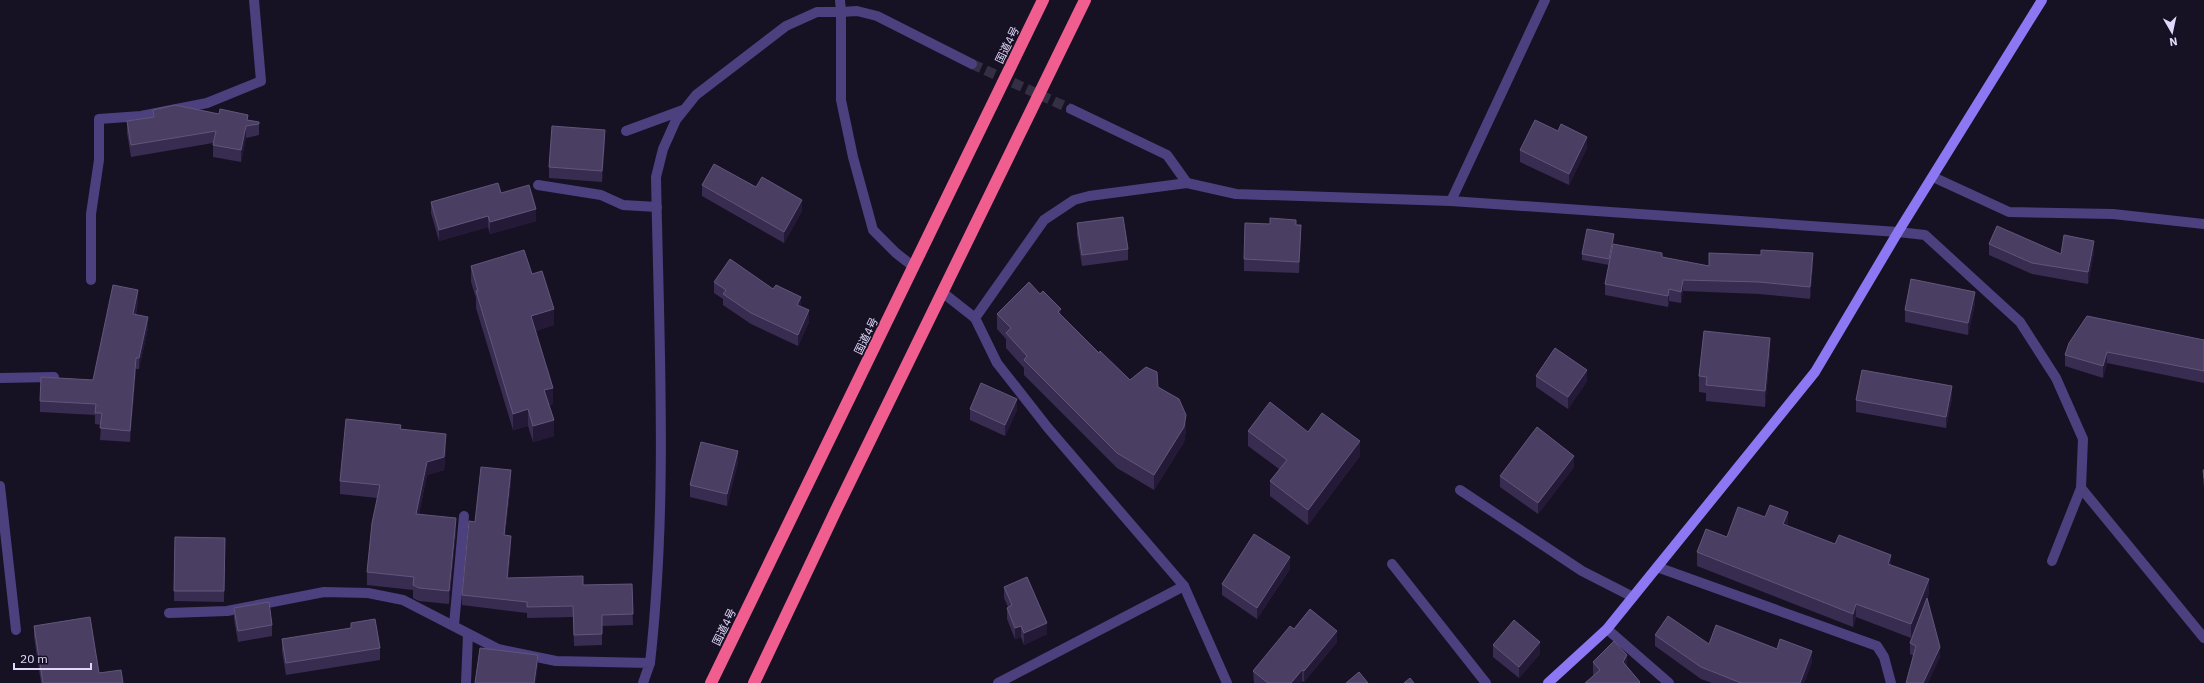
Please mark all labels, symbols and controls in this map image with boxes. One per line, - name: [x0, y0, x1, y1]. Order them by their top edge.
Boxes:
- north arrow: [2152, 12, 2192, 52]
- street label: 国道4号: [992, 24, 1022, 66]
- text: N: [2169, 34, 2179, 49]
- street label: 国道4号: [851, 315, 881, 357]
- street label: 国道4号: [709, 606, 739, 648]
- scale bar: [14, 645, 91, 671]
- text: 20 m: [20, 651, 48, 666]

